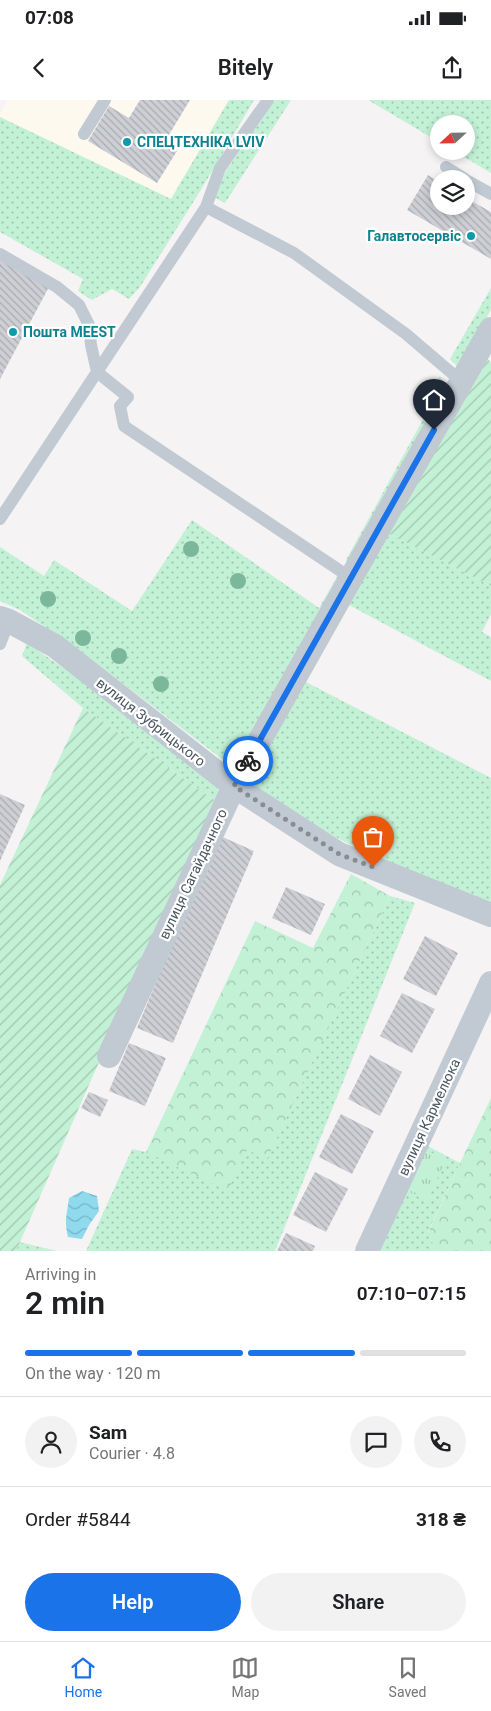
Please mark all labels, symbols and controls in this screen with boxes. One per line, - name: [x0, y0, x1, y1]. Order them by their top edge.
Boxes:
- text: 07:08: [25, 6, 74, 29]
- icon: back: [25, 54, 53, 82]
- icon: share: [438, 54, 466, 82]
- text: Bitely: [218, 55, 273, 80]
- north arrow: [430, 115, 475, 160]
- map controls: [430, 115, 475, 215]
- place label: СПЕЦТЕХНІКА LVIV: [137, 134, 265, 150]
- marker: СПЕЦТЕХНІКА LVIV: [121, 136, 133, 148]
- button: layers: [430, 170, 475, 215]
- place label: Галавтосервіс: [367, 228, 461, 244]
- marker: Галавтосервіс: [465, 230, 477, 242]
- place label: Пошта MEEST: [23, 324, 116, 340]
- marker: Пошта MEEST: [7, 326, 19, 338]
- pin: [413, 379, 455, 430]
- icon: home: [420, 386, 448, 414]
- street label: вулиця Зубрицького: [93, 675, 209, 769]
- courier: [223, 736, 273, 786]
- icon: bike: [234, 747, 262, 775]
- street label: вулиця Сагайдачного: [156, 806, 230, 942]
- pin: [352, 816, 394, 867]
- icon: bag: [359, 823, 387, 851]
- street label: вулиця Кармелюка: [395, 1056, 463, 1178]
- text: Arriving in: [25, 1265, 96, 1284]
- text: 07:10–07:15: [357, 1282, 466, 1305]
- text: 2 min: [25, 1284, 105, 1322]
- text: On the way · 120 m: [25, 1364, 161, 1383]
- button: person: [25, 1416, 77, 1468]
- button: chat: [350, 1416, 402, 1468]
- button: phone: [414, 1416, 466, 1468]
- text: Sam: [89, 1421, 127, 1444]
- text: Courier · 4.8: [89, 1444, 175, 1463]
- text: Order #5844: [25, 1508, 131, 1531]
- text: 318 ₴: [416, 1508, 466, 1531]
- button: Help: [25, 1573, 241, 1631]
- button: Share: [251, 1573, 466, 1631]
- tab: Home: [65, 1654, 102, 1700]
- tab: Map: [231, 1654, 259, 1700]
- tab: Saved: [389, 1654, 426, 1700]

